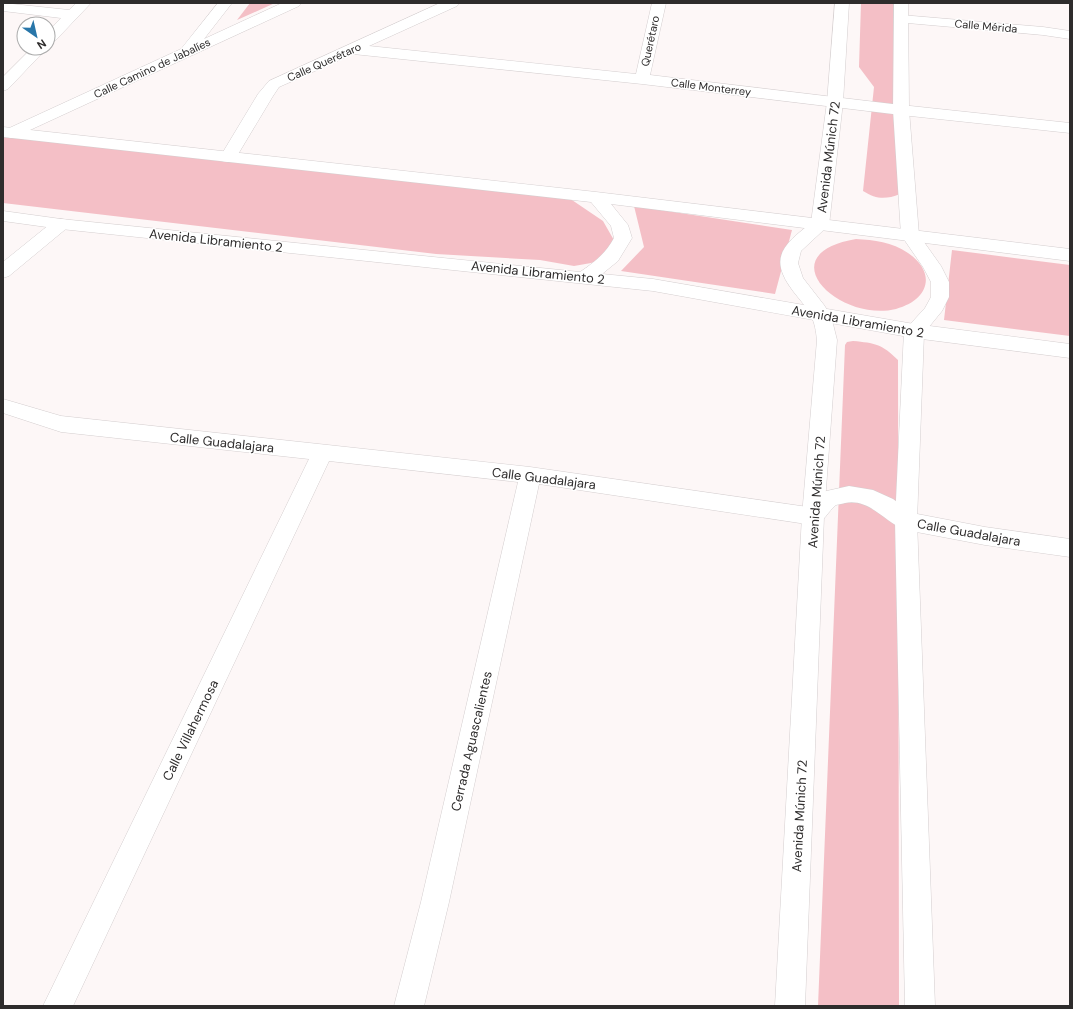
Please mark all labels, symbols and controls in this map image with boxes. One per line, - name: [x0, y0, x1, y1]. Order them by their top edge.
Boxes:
- street label: Querétaro: [638, 14, 662, 68]
- north arrow: [16, 16, 56, 56]
- street label: Calle Mérida: [954, 16, 1018, 36]
- street label: Calle Camino de Jabalíes: [91, 35, 213, 101]
- text: N: [34, 36, 49, 52]
- street label: Calle Querétaro: [285, 39, 363, 85]
- street label: Calle Monterrey: [670, 75, 752, 99]
- street label: Avenida Múnich 72: [813, 100, 844, 214]
- street label: Avenida Libramiento 2: [148, 225, 284, 256]
- street label: Avenida Libramiento 2: [470, 257, 606, 288]
- street label: Avenida Libramiento 2: [790, 301, 926, 342]
- street label: Calle Guadalajara: [169, 429, 275, 456]
- street label: Avenida Múnich 72: [804, 435, 829, 549]
- street label: Calle Guadalajara: [491, 464, 597, 493]
- street label: Calle Guadalajara: [916, 515, 1022, 550]
- street label: Cerrada Aguascalientes: [447, 669, 496, 813]
- street label: Calle Villahermosa: [159, 677, 222, 784]
- street label: Avenida Múnich 72: [788, 759, 811, 873]

